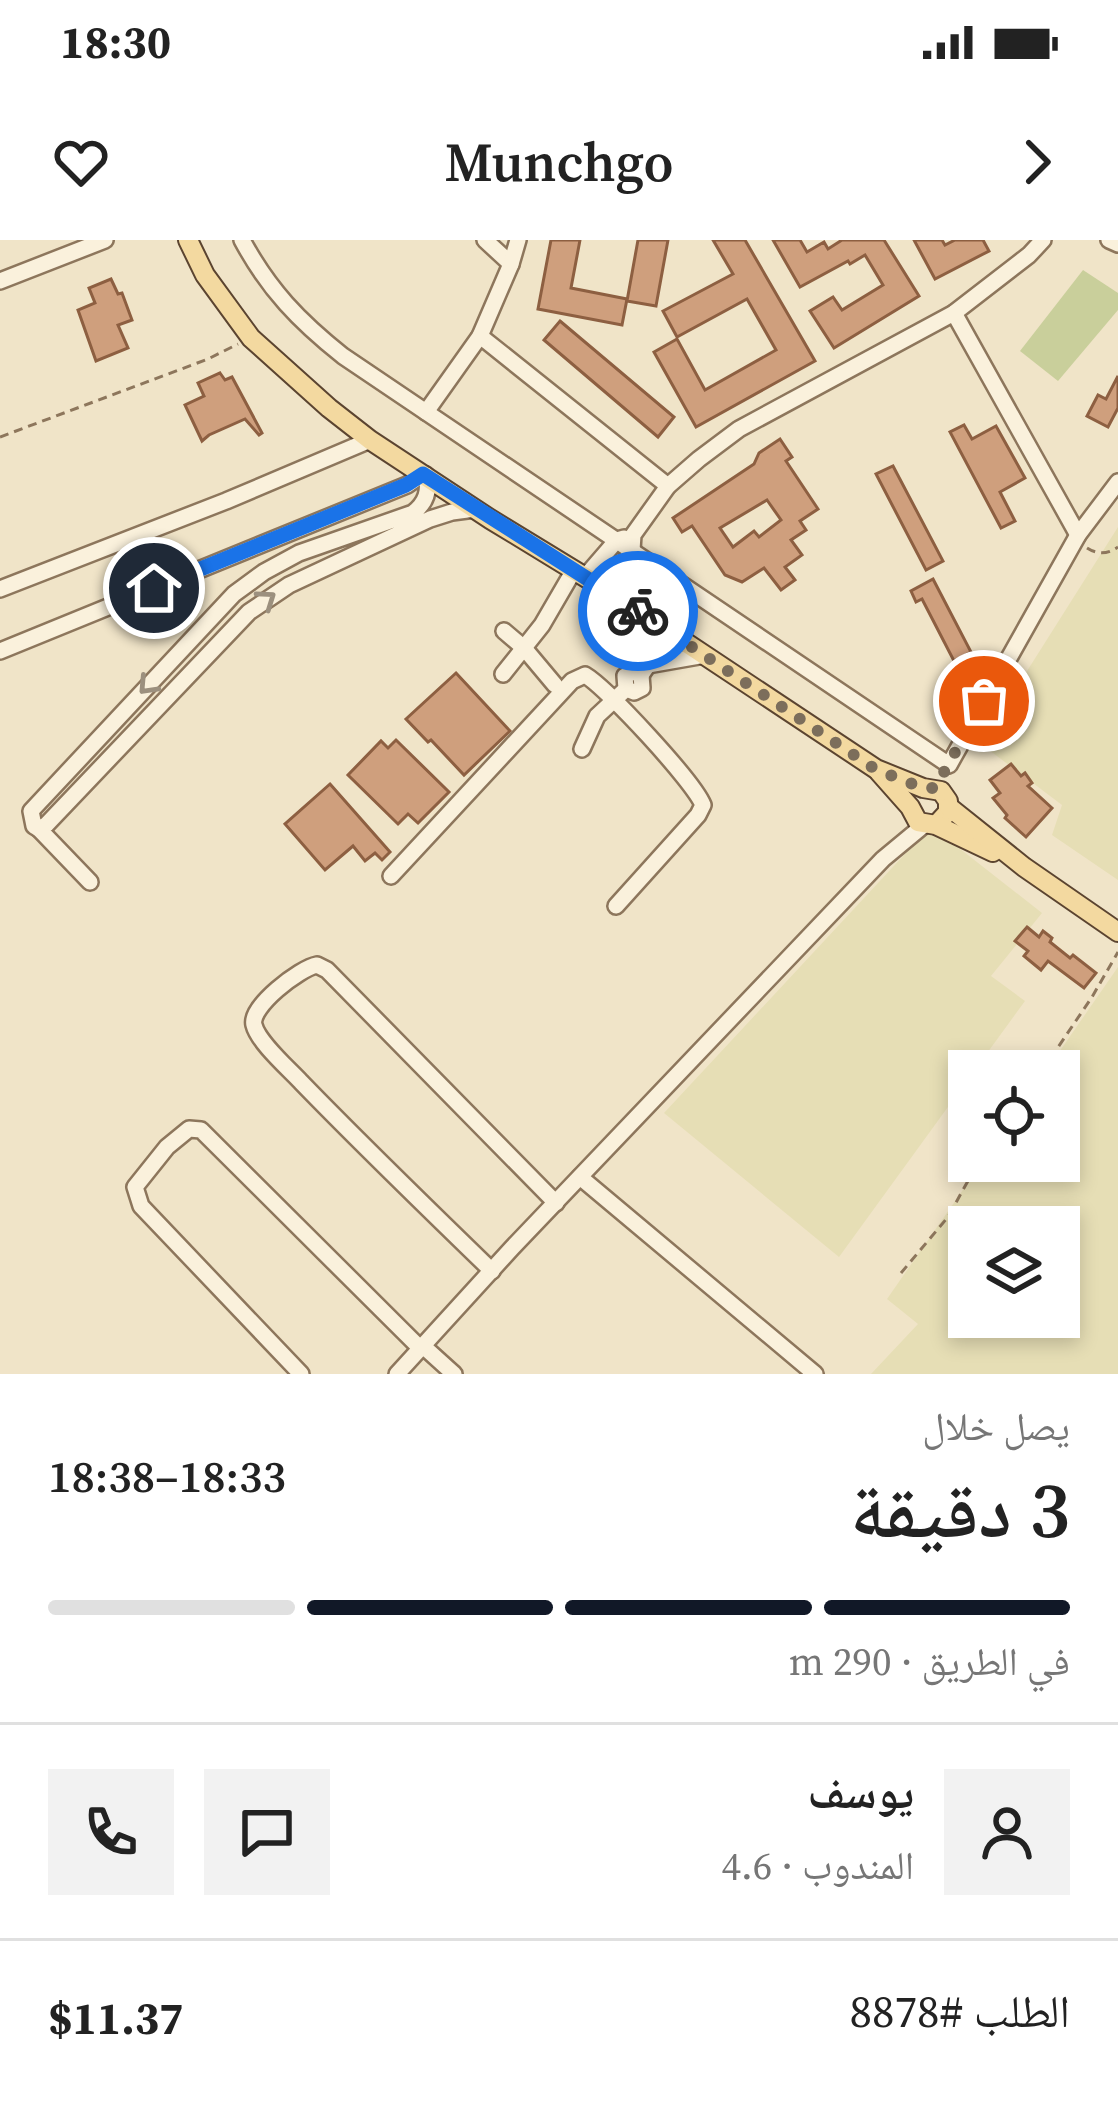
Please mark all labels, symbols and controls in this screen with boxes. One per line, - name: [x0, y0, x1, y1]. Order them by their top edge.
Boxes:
- text: 18:30: [60, 11, 171, 73]
- text: Munchgo: [444, 125, 674, 199]
- icon: heart: [48, 129, 114, 195]
- icon: forward: [1004, 129, 1070, 195]
- pin: [103, 537, 205, 639]
- courier: [578, 551, 698, 671]
- icon: home: [121, 555, 187, 621]
- icon: bike: [605, 578, 671, 644]
- one-way arrow: [254, 591, 276, 613]
- pin: [933, 650, 1035, 752]
- icon: bag: [951, 668, 1017, 734]
- one-way arrow: [139, 673, 161, 694]
- map controls: [948, 1050, 1080, 1338]
- button: locate: [948, 1050, 1080, 1182]
- button: layers: [948, 1206, 1080, 1338]
- text: يصل خلال: [922, 1400, 1070, 1453]
- text: 18:33–18:38: [48, 1445, 286, 1507]
- text: 3 دقيقة: [850, 1456, 1070, 1563]
- text: في الطريق · 290 m: [789, 1635, 1070, 1688]
- text: يوسف: [808, 1761, 914, 1823]
- button: phone: [48, 1769, 174, 1895]
- button: chat: [204, 1769, 330, 1895]
- button: person: [944, 1769, 1070, 1895]
- text: المندوب · 4.6: [722, 1839, 914, 1892]
- text: الطلب #8878: [849, 1980, 1070, 2042]
- text: $11.37: [48, 1987, 183, 2049]

